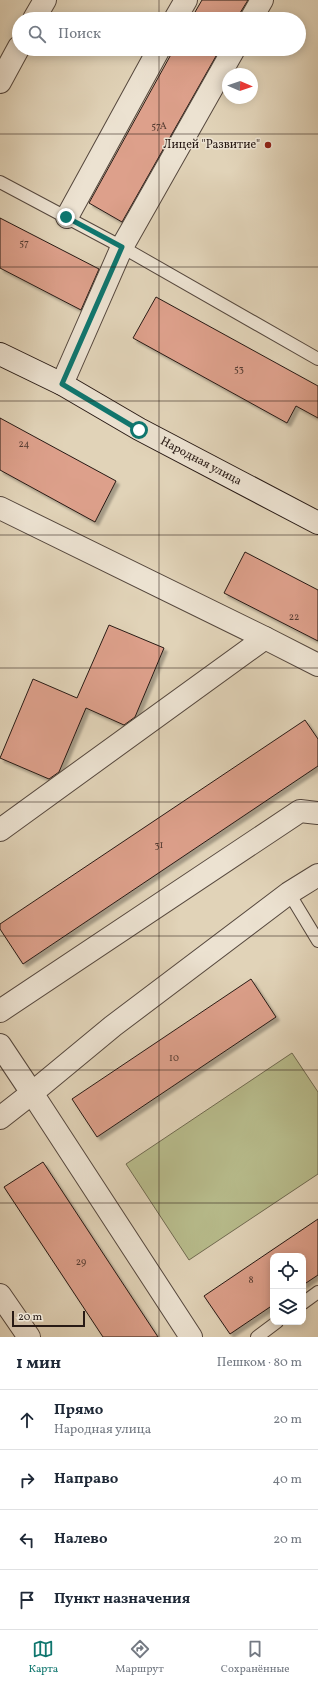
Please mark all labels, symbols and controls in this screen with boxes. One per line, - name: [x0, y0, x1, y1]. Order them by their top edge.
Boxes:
- search box: [12, 12, 306, 56]
- icon: search: [26, 23, 48, 45]
- text: Поиск: [58, 24, 101, 45]
- north arrow: [222, 68, 258, 104]
- house number: 57А: [151, 119, 167, 133]
- place label: Лицей "Развитие": [163, 137, 260, 153]
- marker: Лицей "Развитие": [263, 140, 273, 150]
- route end: [57, 208, 75, 226]
- house number: 57: [19, 236, 29, 250]
- house number: 53: [234, 362, 244, 376]
- route start: [130, 421, 148, 439]
- street label: Народная улица: [157, 434, 244, 489]
- house number: 24: [18, 437, 30, 451]
- house number: 22: [289, 610, 299, 624]
- house number: 31: [154, 838, 164, 852]
- house number: 10: [169, 1051, 179, 1065]
- map controls: [270, 1253, 306, 1325]
- button: locate: [270, 1253, 306, 1289]
- house number: 29: [76, 1255, 86, 1269]
- house number: 8: [248, 1273, 254, 1287]
- button: layers: [270, 1289, 306, 1325]
- scale bar: [12, 1309, 85, 1328]
- text: 20 m: [18, 1310, 42, 1325]
- text: 1 мин: [16, 1352, 61, 1375]
- text: Пешком · 80 m: [217, 1354, 302, 1372]
- text: Прямо: [54, 1400, 103, 1421]
- icon: ahead: [16, 1409, 38, 1431]
- text: 20 m: [273, 1411, 302, 1429]
- text: Народная улица: [54, 1421, 151, 1439]
- icon: right: [16, 1469, 38, 1491]
- text: Направо: [54, 1469, 118, 1490]
- text: 40 m: [273, 1471, 302, 1489]
- icon: left: [16, 1529, 38, 1551]
- text: Налево: [54, 1529, 108, 1550]
- text: 20 m: [273, 1531, 302, 1549]
- icon: arrive: [16, 1589, 38, 1611]
- text: Пункт назначения: [54, 1589, 190, 1610]
- tab: Карта: [28, 1638, 58, 1677]
- tab: Маршрут: [115, 1638, 164, 1677]
- tab: Сохранённые: [221, 1638, 289, 1677]

